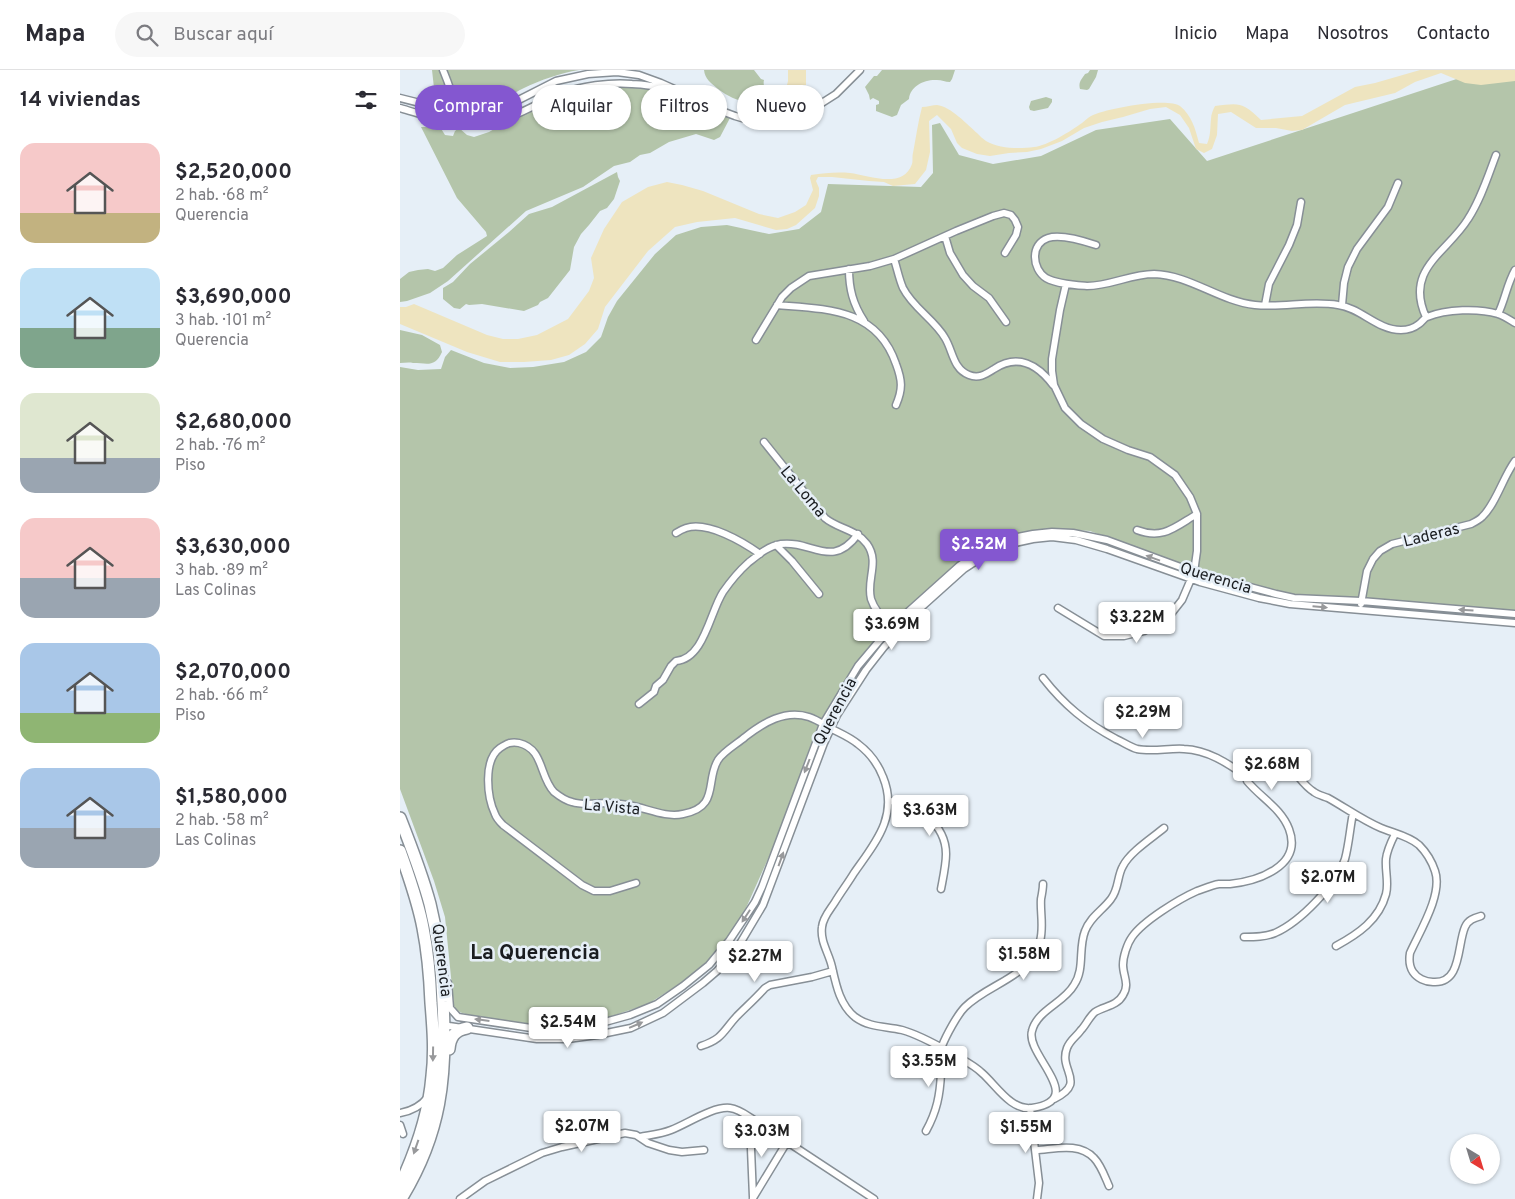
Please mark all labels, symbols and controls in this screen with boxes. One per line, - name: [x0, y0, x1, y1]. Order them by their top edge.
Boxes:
- search box: [115, 12, 465, 57]
- text: Mapa: [25, 20, 85, 50]
- icon: search: [133, 21, 161, 49]
- text: Buscar aquí: [173, 23, 273, 47]
- text: Inicio: [1174, 23, 1217, 46]
- text: Mapa: [1245, 23, 1289, 46]
- text: Nosotros: [1317, 23, 1389, 46]
- text: Contacto: [1417, 23, 1490, 46]
- chip: Comprar: [415, 85, 522, 130]
- chip: Alquilar: [532, 85, 631, 130]
- chip: Filtros: [641, 85, 727, 130]
- chip: Nuevo: [737, 85, 824, 130]
- icon: filters: [352, 86, 380, 114]
- text: 14 viviendas: [20, 87, 141, 114]
- text: $2,520,000: [175, 159, 292, 186]
- icon: home: [60, 163, 120, 223]
- text: 2 hab. · 68 m²: [175, 186, 269, 206]
- text: Querencia: [175, 206, 249, 226]
- text: $3,690,000: [175, 284, 292, 311]
- icon: home: [60, 288, 120, 348]
- text: 3 hab. · 101 m²: [175, 311, 271, 331]
- text: Querencia: [175, 331, 249, 351]
- text: $2,680,000: [175, 409, 292, 436]
- icon: home: [60, 413, 120, 473]
- text: 2 hab. · 76 m²: [175, 436, 266, 456]
- text: Piso: [175, 456, 205, 476]
- street label: La Loma: [775, 463, 830, 522]
- street label: Laderas: [1401, 519, 1462, 553]
- pin: $2.52M: [938, 528, 1020, 571]
- text: $3,630,000: [175, 534, 291, 561]
- text: $2.52M: [951, 535, 1007, 555]
- icon: home: [60, 538, 120, 598]
- one-way arrow: [1145, 554, 1160, 561]
- street label: Querencia: [1177, 559, 1254, 599]
- text: 3 hab. · 89 m²: [175, 561, 268, 581]
- text: Las Colinas: [175, 581, 256, 601]
- pin: $3.22M: [1096, 602, 1178, 644]
- one-way arrow: [1313, 603, 1329, 611]
- one-way arrow: [1458, 606, 1474, 614]
- pin: $3.69M: [851, 608, 933, 651]
- text: $3.22M: [1109, 608, 1165, 628]
- text: $3.69M: [864, 615, 920, 635]
- text: $2,070,000: [175, 659, 291, 686]
- icon: home: [60, 663, 120, 723]
- street label: Querencia: [810, 675, 862, 749]
- text: 2 hab. · 66 m²: [175, 686, 268, 706]
- pin: $2.29M: [1102, 696, 1184, 739]
- text: $2.29M: [1115, 703, 1171, 723]
- text: Piso: [175, 706, 205, 726]
- pin: $2.68M: [1231, 748, 1313, 791]
- text: $2.68M: [1244, 755, 1300, 775]
- one-way arrow: [803, 758, 810, 773]
- text: $1,580,000: [175, 784, 288, 811]
- icon: home: [60, 788, 120, 848]
- pin: $3.63M: [889, 794, 971, 837]
- street label: La Vista: [583, 796, 641, 820]
- text: $3.63M: [902, 801, 958, 821]
- text: 2 hab. · 58 m²: [175, 811, 269, 831]
- text: Las Colinas: [175, 831, 256, 851]
- one-way arrow: [778, 851, 785, 866]
- pin: $2.07M: [1287, 862, 1369, 904]
- text: $2.07M: [1300, 868, 1356, 888]
- one-way arrow: [741, 909, 751, 922]
- street label: Querencia: [427, 922, 455, 998]
- pin: $1.58M: [983, 938, 1065, 981]
- district label: La Querencia: [470, 940, 600, 967]
- pin: $2.27M: [714, 940, 796, 983]
- text: $1.58M: [998, 945, 1050, 965]
- text: $2.27M: [728, 947, 782, 967]
- pin: $2.54M: [527, 1006, 609, 1049]
- text: $2.54M: [540, 1013, 596, 1033]
- one-way arrow: [474, 1016, 490, 1024]
- one-way arrow: [629, 1021, 644, 1029]
- one-way arrow: [429, 1046, 437, 1062]
- pin: $3.55M: [888, 1046, 970, 1088]
- text: $3.55M: [901, 1052, 957, 1072]
- pin: $2.07M: [541, 1110, 623, 1153]
- pin: $1.55M: [985, 1112, 1067, 1154]
- pin: $3.03M: [721, 1116, 803, 1158]
- text: $2.07M: [554, 1117, 610, 1137]
- text: $1.55M: [1000, 1118, 1052, 1138]
- text: $3.03M: [734, 1122, 790, 1142]
- north arrow: [1450, 1134, 1500, 1184]
- map controls: [1450, 1134, 1500, 1184]
- one-way arrow: [412, 1140, 420, 1155]

